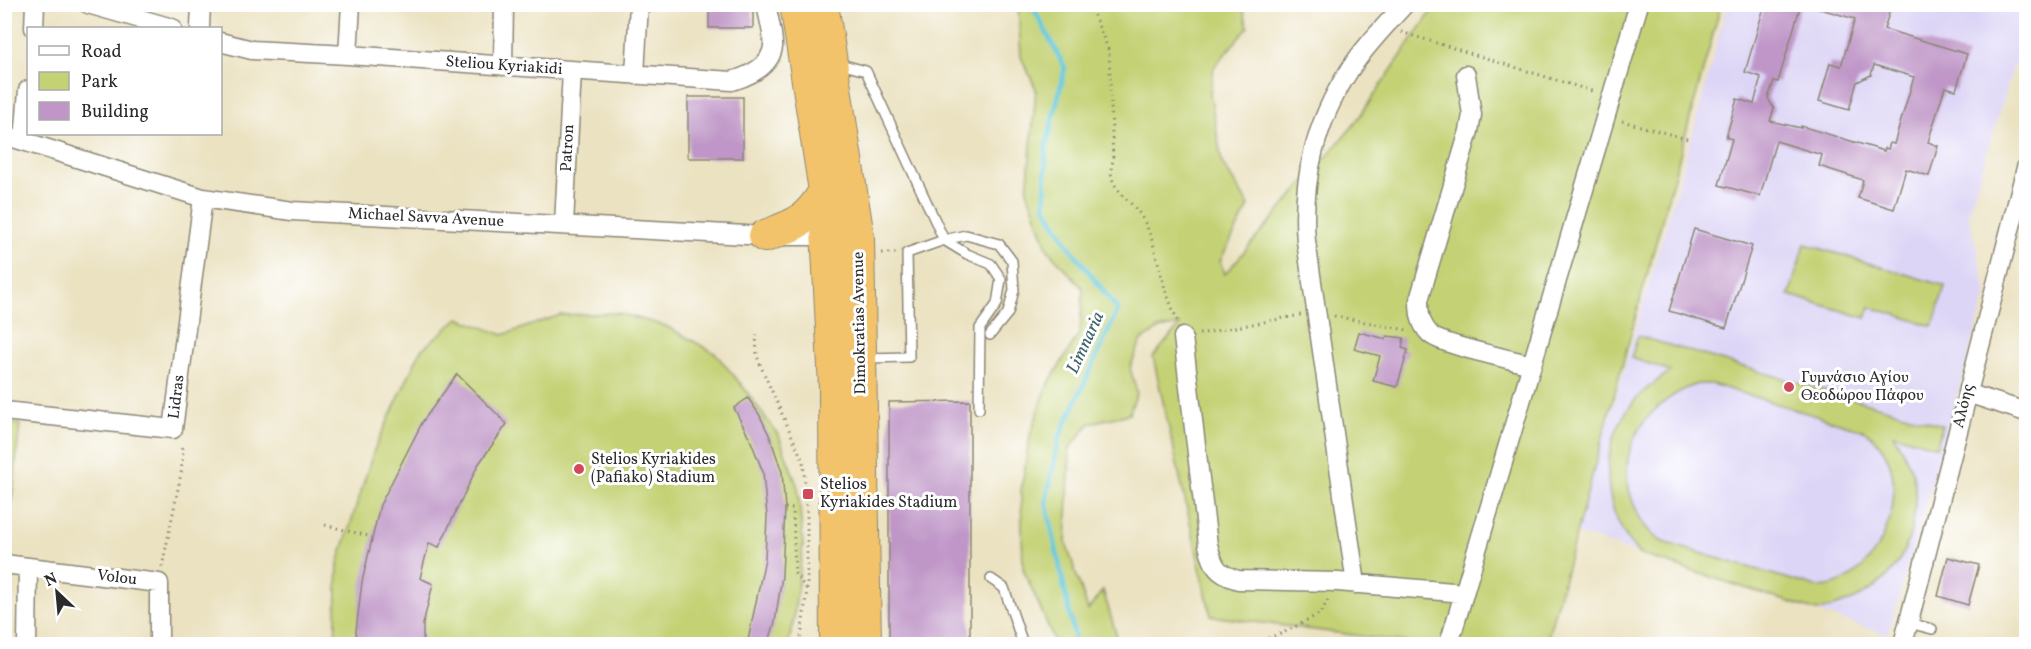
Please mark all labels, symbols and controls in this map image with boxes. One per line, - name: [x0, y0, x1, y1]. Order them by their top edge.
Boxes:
- legend: [27, 27, 222, 135]
- text: Road: [81, 40, 122, 65]
- street label: Steliou Kyriakidi: [445, 51, 564, 81]
- text: Park: [81, 70, 118, 95]
- text: Building: [81, 100, 149, 125]
- street label: Patron: [556, 124, 580, 172]
- street label: Michael Savva Avenue: [347, 203, 505, 233]
- street label: Dimokratias Avenue: [848, 251, 872, 395]
- water label: Limnaria: [1061, 308, 1111, 378]
- place label: Γυμνάσιο Αγίου Θεοδώρου Πάφου: [1801, 367, 1924, 407]
- street label: Lidras: [163, 374, 191, 420]
- marker: Γυμνάσιο Αγίου Θεοδώρου Πάφου: [1782, 380, 1796, 394]
- street label: Αλόης: [1948, 382, 1980, 430]
- place label: Stelios Kyriakides (Pafiako) Stadium: [591, 449, 716, 489]
- marker: Stelios Kyriakides (Pafiako) Stadium: [572, 462, 586, 476]
- place label: Stelios Kyriakides Stadium: [820, 474, 958, 514]
- marker: Stelios Kyriakides Stadium: [801, 487, 815, 501]
- north arrow: [27, 562, 87, 622]
- street label: Volou: [96, 565, 138, 591]
- text: N: [41, 568, 62, 593]

